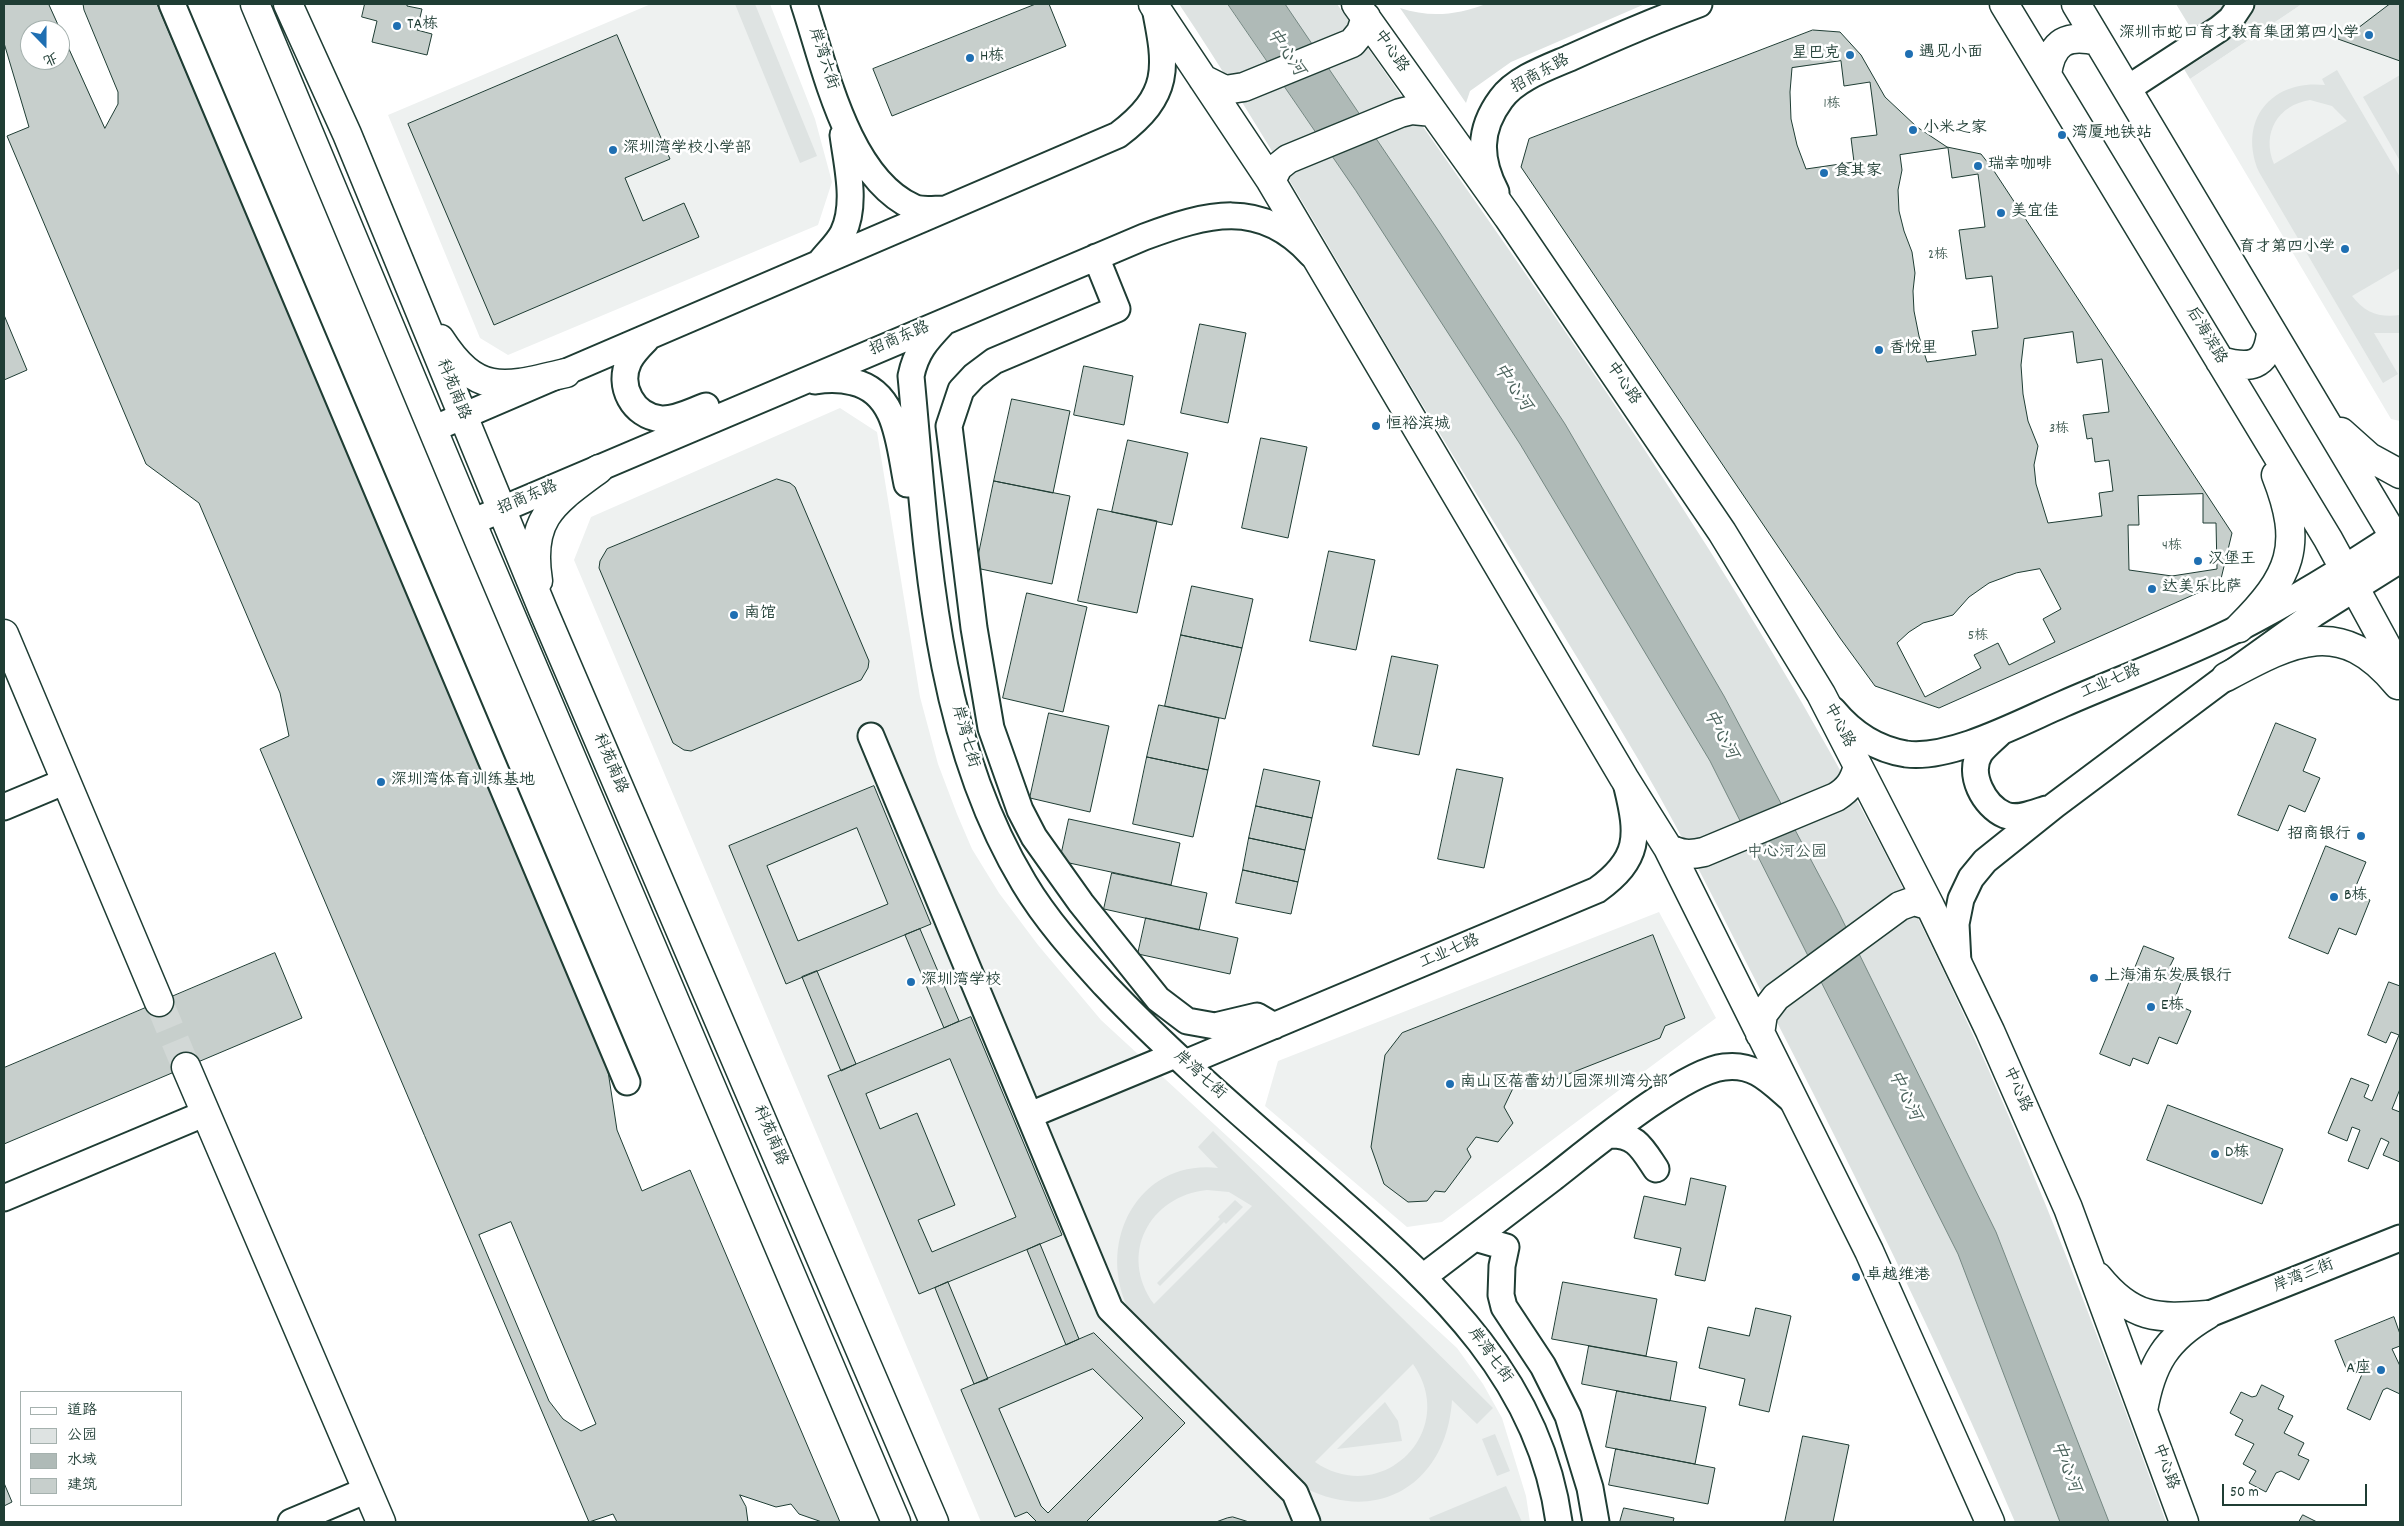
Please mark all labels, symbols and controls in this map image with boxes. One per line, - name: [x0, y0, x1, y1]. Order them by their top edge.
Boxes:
- place label: TA栋: [407, 16, 438, 36]
- north arrow: [20, 20, 70, 70]
- marker: TA栋: [391, 20, 403, 32]
- water label: 中心河: [1260, 25, 1308, 81]
- place label: 深圳市蛇口育才教育集团第四小学: [2119, 25, 2359, 45]
- street label: 岸湾六街: [803, 26, 841, 92]
- street label: 中心路: [1368, 27, 1412, 77]
- marker: 深圳市蛇口育才教育集团第四小学: [2363, 29, 2375, 41]
- place label: 遇见小面: [1919, 44, 1983, 64]
- place label: 星巴克: [1792, 45, 1840, 65]
- text: 北: [40, 46, 60, 70]
- place label: H栋: [980, 48, 1004, 68]
- marker: 遇见小面: [1903, 48, 1915, 60]
- marker: 星巴克: [1844, 49, 1856, 61]
- street label: 招商东路: [1508, 51, 1574, 99]
- marker: H栋: [964, 52, 976, 64]
- house number: 1栋: [1823, 97, 1841, 113]
- place label: 小米之家: [1923, 120, 1987, 140]
- marker: 小米之家: [1907, 124, 1919, 136]
- place label: 湾厦地铁站: [2072, 125, 2152, 145]
- marker: 湾厦地铁站: [2056, 129, 2068, 141]
- place label: 深圳湾学校小学部: [623, 140, 751, 160]
- marker: 深圳湾学校小学部: [607, 144, 619, 156]
- place label: 瑞幸咖啡: [1988, 156, 2052, 176]
- marker: 瑞幸咖啡: [1972, 160, 1984, 172]
- place label: 食其家: [1834, 163, 1882, 183]
- marker: 食其家: [1818, 167, 1830, 179]
- place label: 美宜佳: [2011, 203, 2059, 223]
- marker: 美宜佳: [1995, 207, 2007, 219]
- place label: 育才第四小学: [2239, 239, 2335, 259]
- marker: 育才第四小学: [2339, 243, 2351, 255]
- house number: 2栋: [1928, 248, 1948, 264]
- street label: 后海滨路: [2180, 304, 2230, 368]
- street label: 招商东路: [867, 319, 933, 361]
- place label: 香悦里: [1889, 340, 1937, 360]
- marker: 香悦里: [1873, 344, 1885, 356]
- street label: 科苑南路: [431, 357, 473, 423]
- street label: 中心路: [1601, 359, 1643, 409]
- water label: 中心河: [1487, 360, 1535, 416]
- place label: 恒裕滨城: [1386, 416, 1450, 436]
- marker: 恒裕滨城: [1370, 420, 1382, 432]
- house number: 3栋: [2049, 422, 2069, 438]
- street label: 招商东路: [495, 478, 561, 520]
- house number: 4栋: [2162, 539, 2182, 555]
- place label: 汉堡王: [2208, 551, 2256, 571]
- marker: 汉堡王: [2192, 555, 2204, 567]
- place label: 达美乐比萨: [2162, 579, 2242, 599]
- marker: 达美乐比萨: [2146, 583, 2158, 595]
- place label: 南馆: [744, 605, 776, 625]
- marker: 南馆: [728, 609, 740, 621]
- house number: 5栋: [1968, 629, 1988, 645]
- street label: 工业七路: [2078, 662, 2144, 704]
- street label: 中心路: [1818, 700, 1858, 752]
- street label: 岸湾七街: [946, 704, 982, 770]
- water label: 中心河: [1697, 706, 1741, 764]
- street label: 科苑南路: [588, 731, 630, 797]
- place label: 深圳湾体育训练基地: [391, 772, 535, 792]
- marker: 深圳湾体育训练基地: [375, 776, 387, 788]
- place label: 招商银行: [2287, 826, 2351, 846]
- marker: 招商银行: [2355, 830, 2367, 842]
- park label: 中心河公园: [1747, 844, 1827, 864]
- place label: B栋: [2344, 887, 2368, 907]
- marker: B栋: [2328, 891, 2340, 903]
- street label: 工业七路: [1417, 932, 1483, 974]
- place label: 上海浦东发展银行: [2104, 968, 2232, 988]
- place label: 深圳湾学校: [921, 972, 1001, 992]
- marker: 上海浦东发展银行: [2088, 972, 2100, 984]
- marker: 深圳湾学校: [905, 976, 917, 988]
- place label: E栋: [2161, 997, 2184, 1017]
- marker: E栋: [2145, 1001, 2157, 1013]
- street label: 岸湾七街: [1169, 1047, 1229, 1105]
- street label: 中心路: [1997, 1064, 2035, 1116]
- water label: 中心河: [1881, 1067, 1925, 1125]
- place label: 南山区蓓蕾幼儿园深圳湾分部: [1460, 1074, 1668, 1094]
- marker: 南山区蓓蕾幼儿园深圳湾分部: [1444, 1078, 1456, 1090]
- street label: 科苑南路: [748, 1103, 790, 1169]
- place label: D栋: [2225, 1144, 2249, 1164]
- marker: D栋: [2209, 1148, 2221, 1160]
- street label: 岸湾三街: [2271, 1256, 2337, 1298]
- place label: 卓越维港: [1866, 1267, 1930, 1287]
- marker: 卓越维港: [1850, 1271, 1862, 1283]
- street label: 岸湾七街: [1462, 1324, 1516, 1388]
- place label: A座: [2346, 1360, 2371, 1380]
- marker: A座: [2375, 1364, 2387, 1376]
- legend: [20, 1391, 182, 1506]
- text: 道路: [67, 1400, 97, 1422]
- text: 公园: [67, 1425, 97, 1447]
- water label: 中心河: [2044, 1438, 2084, 1496]
- street label: 中心路: [2147, 1441, 2181, 1493]
- text: 水域: [67, 1450, 97, 1472]
- scale bar: [2224, 1474, 2369, 1506]
- text: 建筑: [67, 1475, 97, 1497]
- text: 50 m: [2230, 1482, 2259, 1504]

